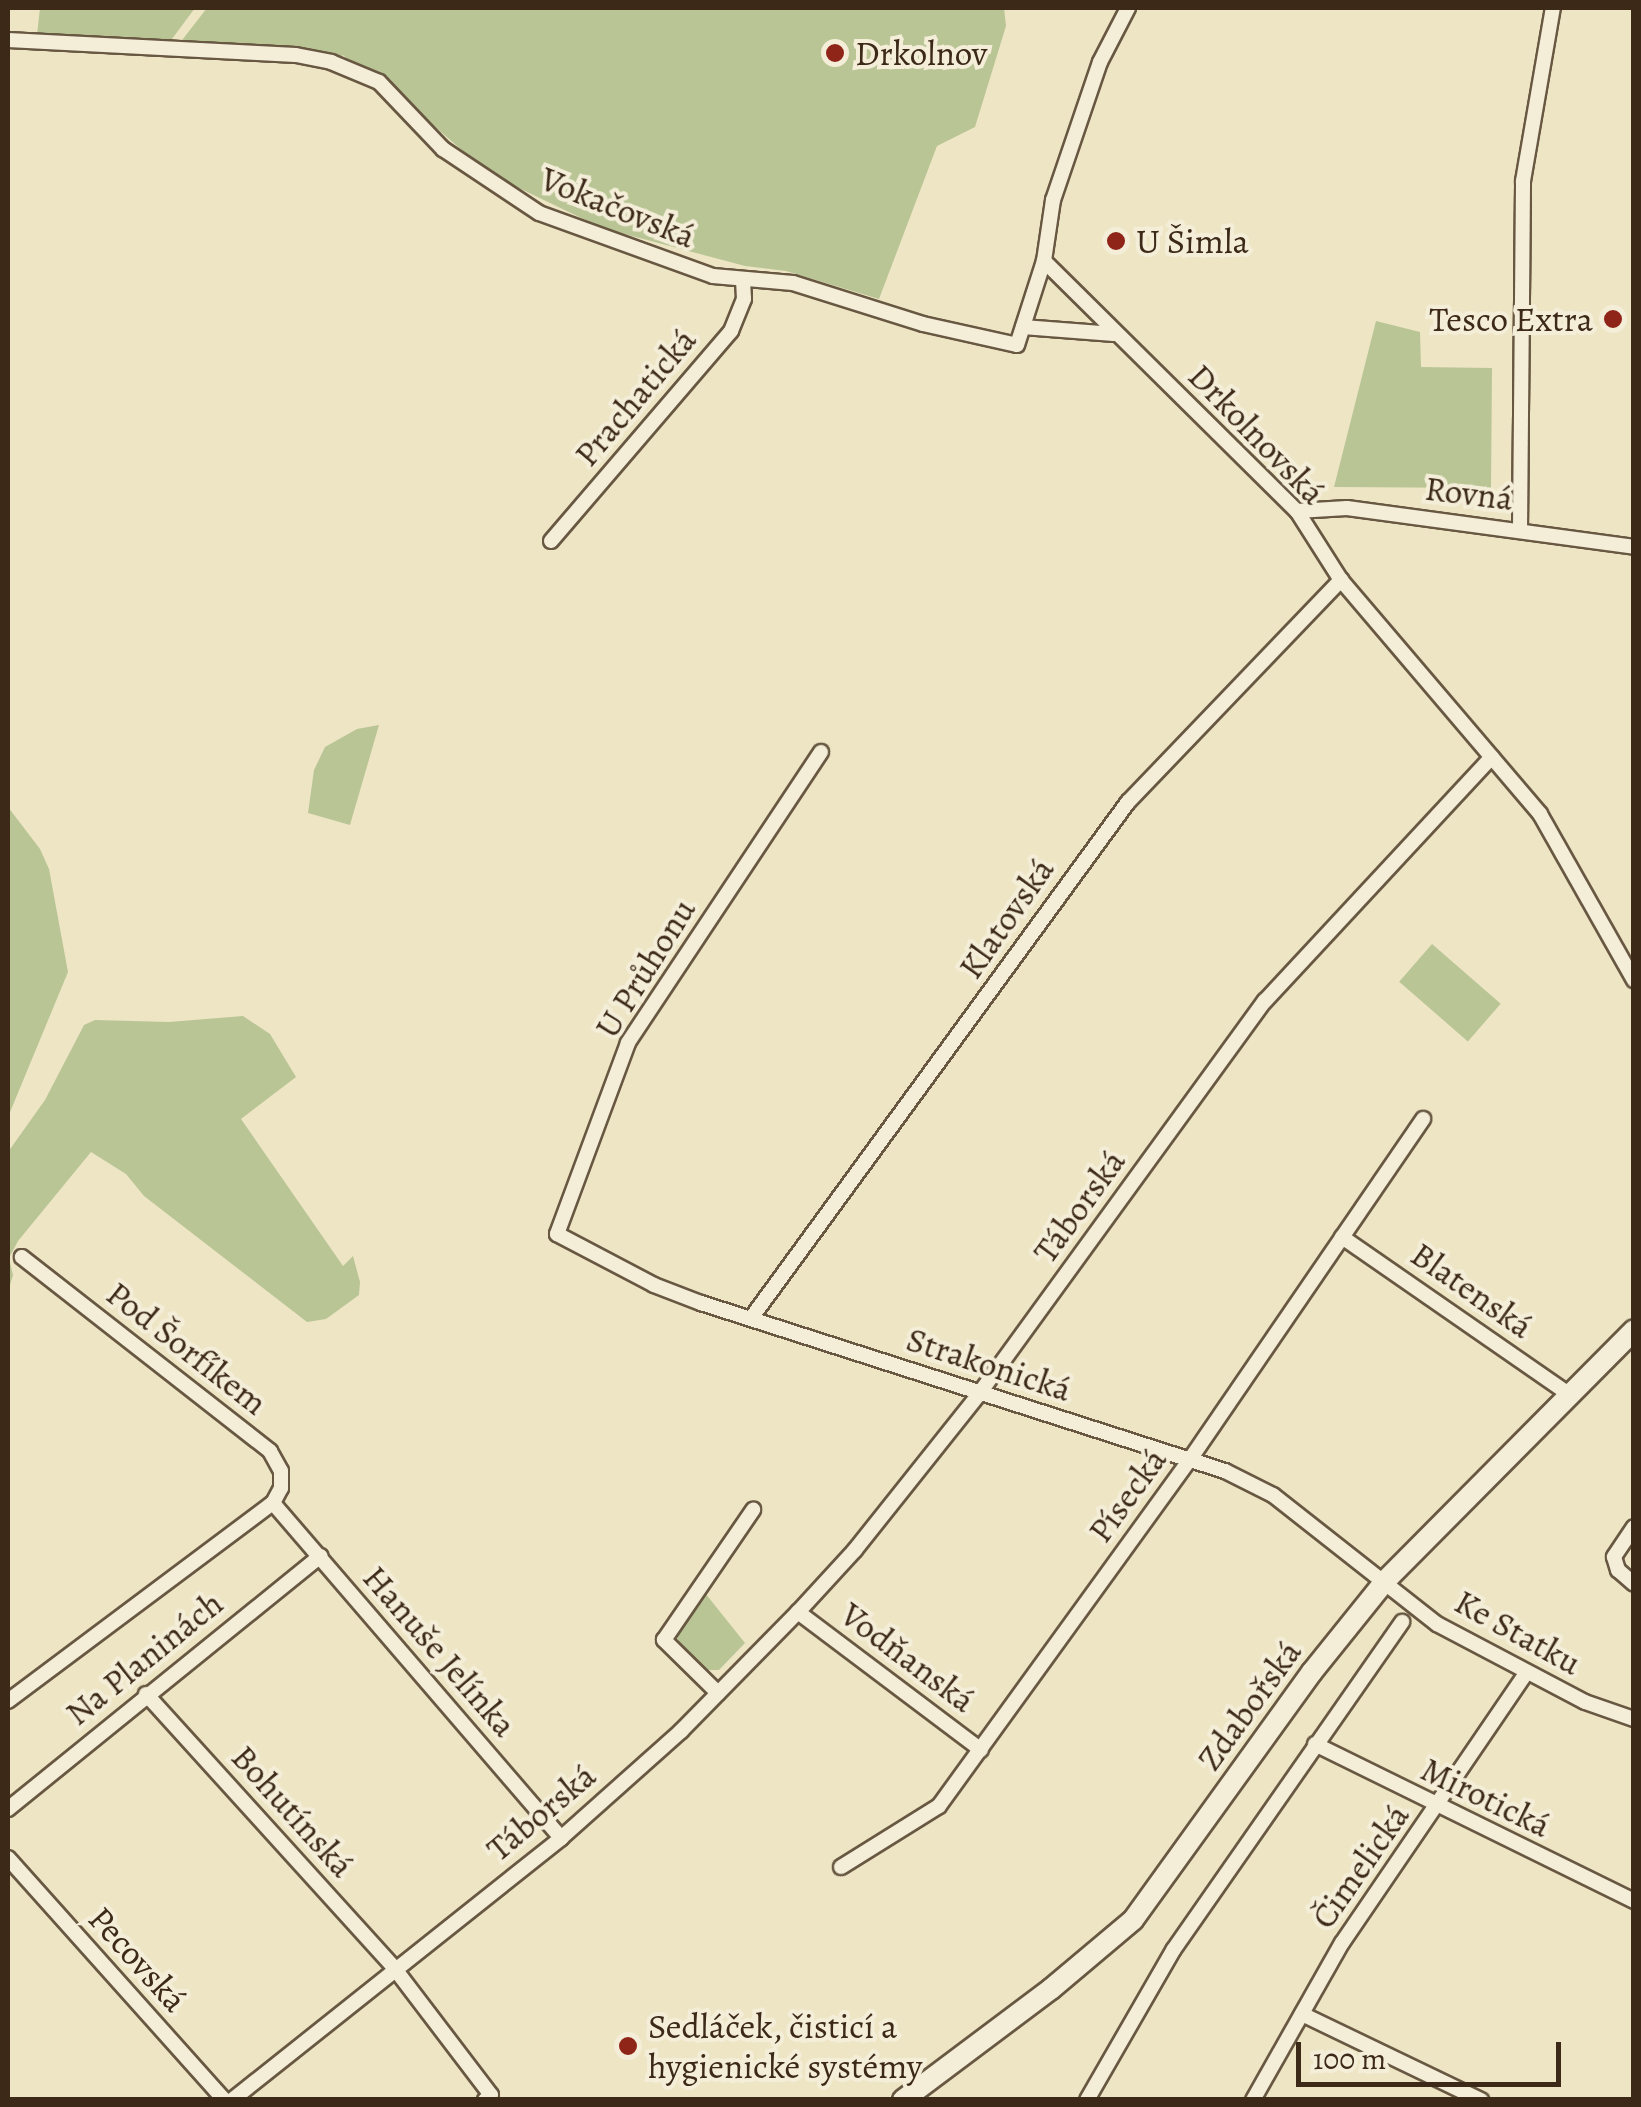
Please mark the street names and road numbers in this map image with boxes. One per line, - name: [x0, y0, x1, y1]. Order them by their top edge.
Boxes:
- street label: Vokačovská: [535, 157, 701, 257]
- street label: Prachatická: [565, 319, 705, 475]
- street label: Drkolnovská: [1180, 355, 1334, 513]
- street label: Rovná: [1423, 467, 1515, 519]
- street label: Klatovská: [949, 849, 1063, 987]
- street label: U Průhonu: [586, 891, 704, 1045]
- street label: Táborská: [1024, 1141, 1134, 1271]
- street label: Blatenská: [1403, 1233, 1541, 1347]
- street label: Pod Šorfíkem: [98, 1272, 276, 1424]
- street label: Strakonická: [901, 1318, 1077, 1410]
- street label: Písecká: [1079, 1440, 1175, 1550]
- street label: Hanuše Jelínka: [354, 1557, 526, 1745]
- street label: Ke Statku: [1448, 1580, 1588, 1684]
- street label: Na Planinách: [57, 1582, 231, 1734]
- street label: Vodňanská: [833, 1593, 983, 1721]
- street label: Zdabořská: [1188, 1632, 1310, 1778]
- street label: Bohutínská: [223, 1736, 363, 1886]
- street label: Mirotická: [1414, 1748, 1558, 1846]
- street label: Táborská: [478, 1754, 604, 1870]
- street label: Čimelická: [1302, 1796, 1418, 1936]
- street label: Pecovská: [80, 1898, 196, 2020]

